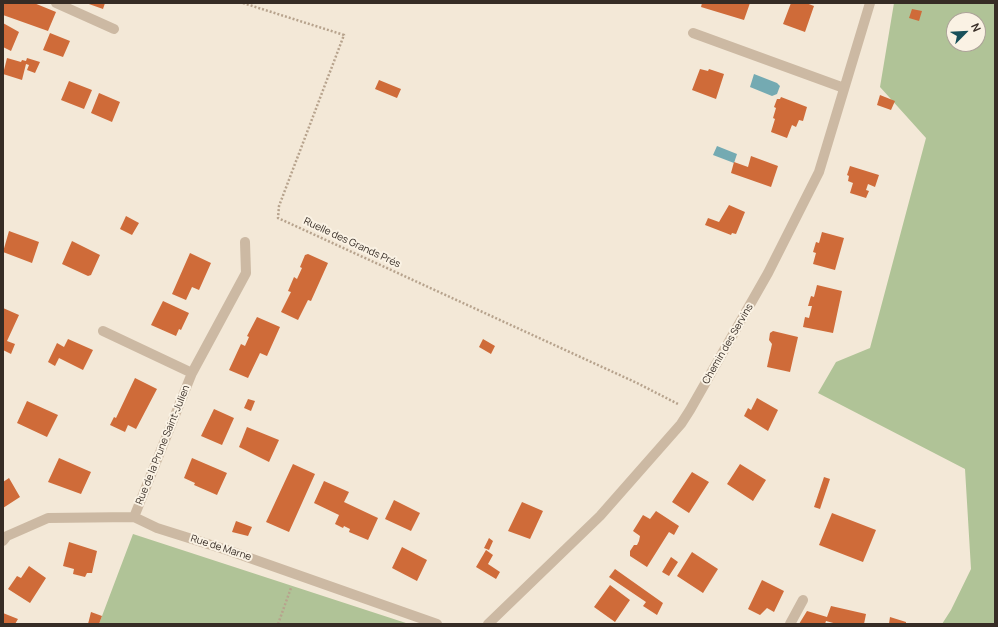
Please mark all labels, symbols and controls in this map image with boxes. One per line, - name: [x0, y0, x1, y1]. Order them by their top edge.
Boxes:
- north arrow: [946, 12, 986, 52]
- text: N: [968, 21, 985, 34]
- street label: Ruelle des Grands Prés: [302, 215, 402, 271]
- street label: Chemin des Servins: [700, 302, 756, 386]
- street label: Rue de la Prune Saint-Julien: [133, 383, 193, 507]
- street label: Rue de Marne: [189, 533, 253, 563]

